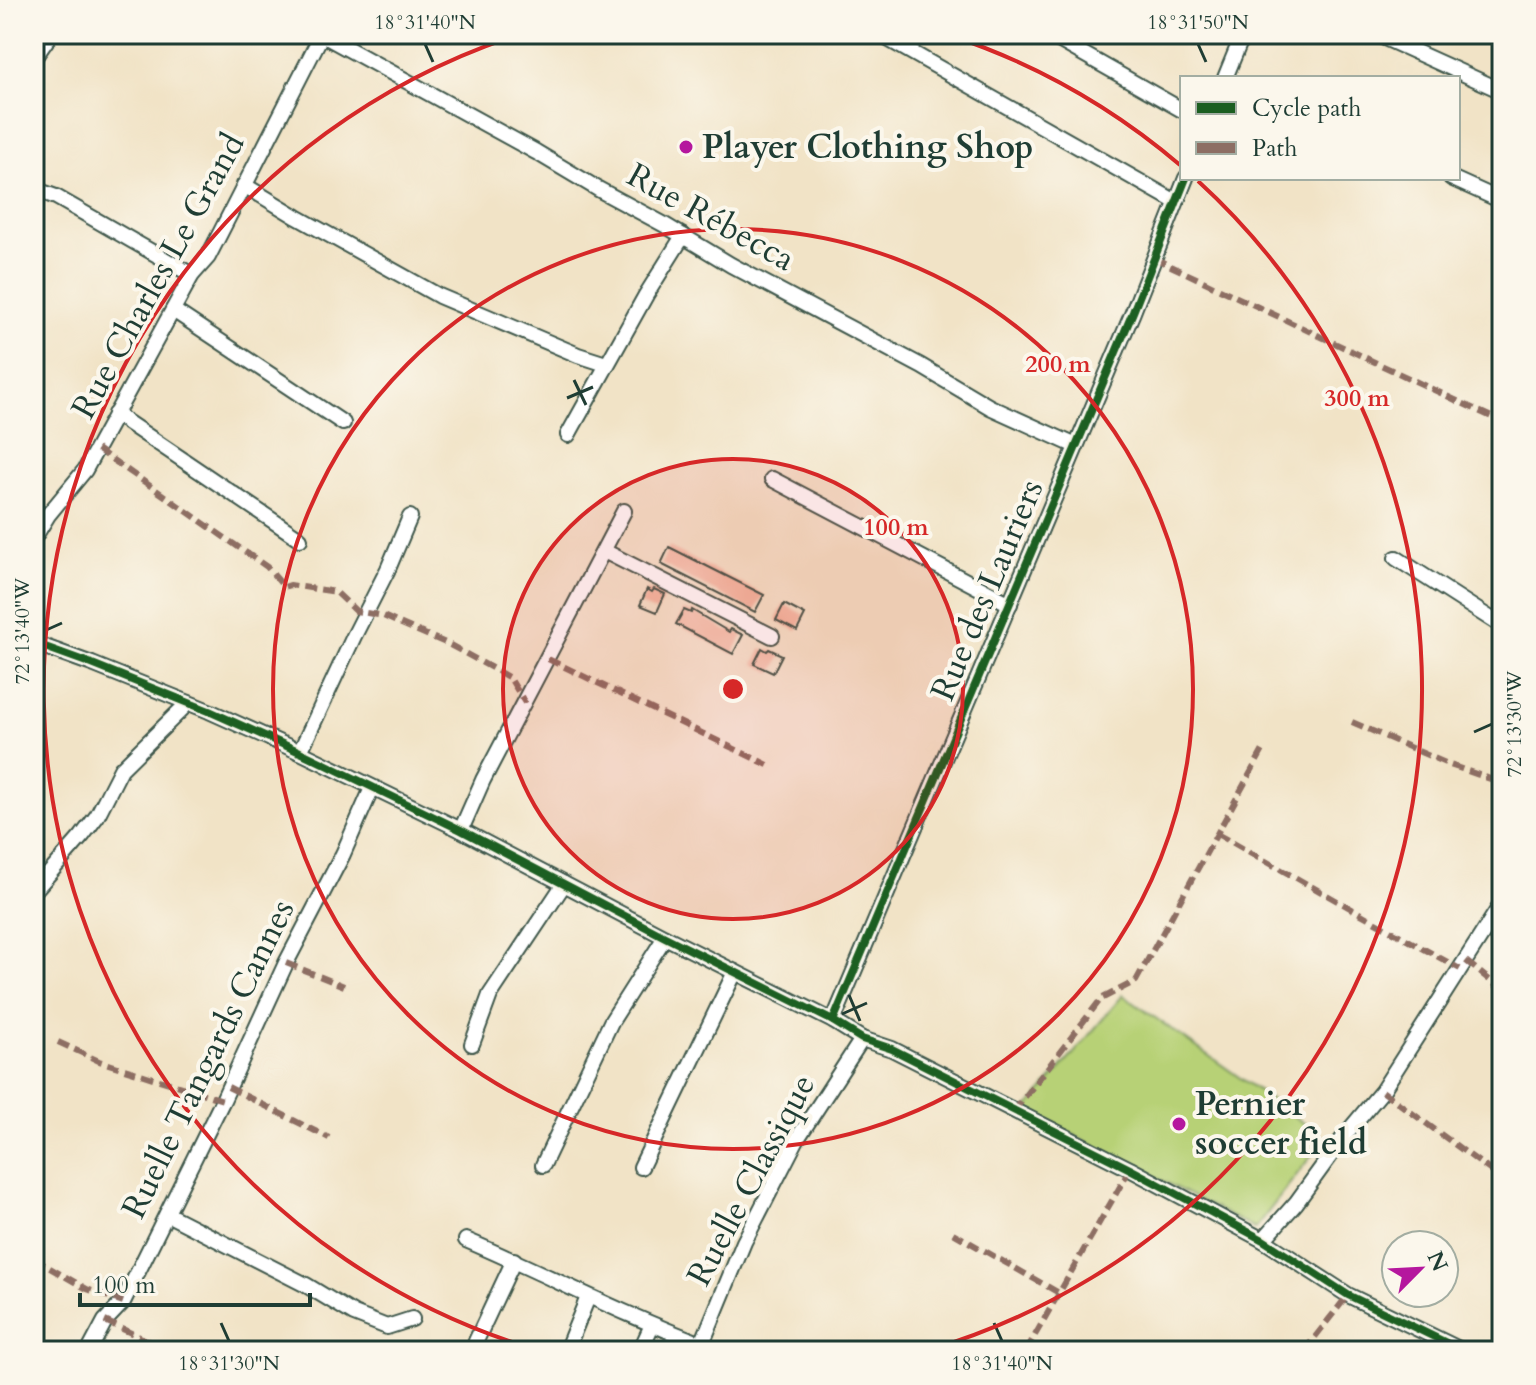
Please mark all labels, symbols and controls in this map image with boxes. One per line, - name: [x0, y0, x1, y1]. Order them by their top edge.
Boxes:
- text: 18°31'40"N: [374, 9, 476, 36]
- text: 18°31'50"N: [1147, 9, 1249, 36]
- legend: [1180, 76, 1460, 180]
- text: Cycle path: [1252, 92, 1361, 125]
- place label: Player Clothing Shop: [702, 124, 1034, 170]
- street label: Rue Charles Le Grand: [60, 125, 256, 427]
- text: Path: [1252, 132, 1297, 165]
- marker: Player Clothing Shop: [677, 138, 695, 156]
- street label: Rue Rébecca: [619, 152, 803, 282]
- text: 200 m: [1025, 348, 1092, 381]
- text: 300 m: [1324, 382, 1391, 415]
- street label: Rue des Lauriers: [920, 472, 1054, 708]
- text: 100 m: [863, 511, 930, 544]
- text: 72°13'40"W: [9, 577, 36, 684]
- text: 72°13'30"W: [1501, 670, 1528, 777]
- centre of rings: [719, 675, 747, 703]
- street label: Ruelle Tangards Cannes: [111, 892, 305, 1226]
- street label: Ruelle Classique: [676, 1066, 826, 1294]
- place label: Pernier soccer field: [1195, 1081, 1368, 1166]
- marker: Pernier soccer field: [1170, 1115, 1188, 1133]
- north arrow: [1380, 1229, 1460, 1309]
- text: N: [1420, 1246, 1455, 1276]
- scale bar: [80, 1257, 310, 1307]
- text: 100 m: [92, 1269, 156, 1302]
- text: 18°31'30"N: [178, 1350, 280, 1377]
- text: 18°31'40"N: [951, 1350, 1053, 1377]

